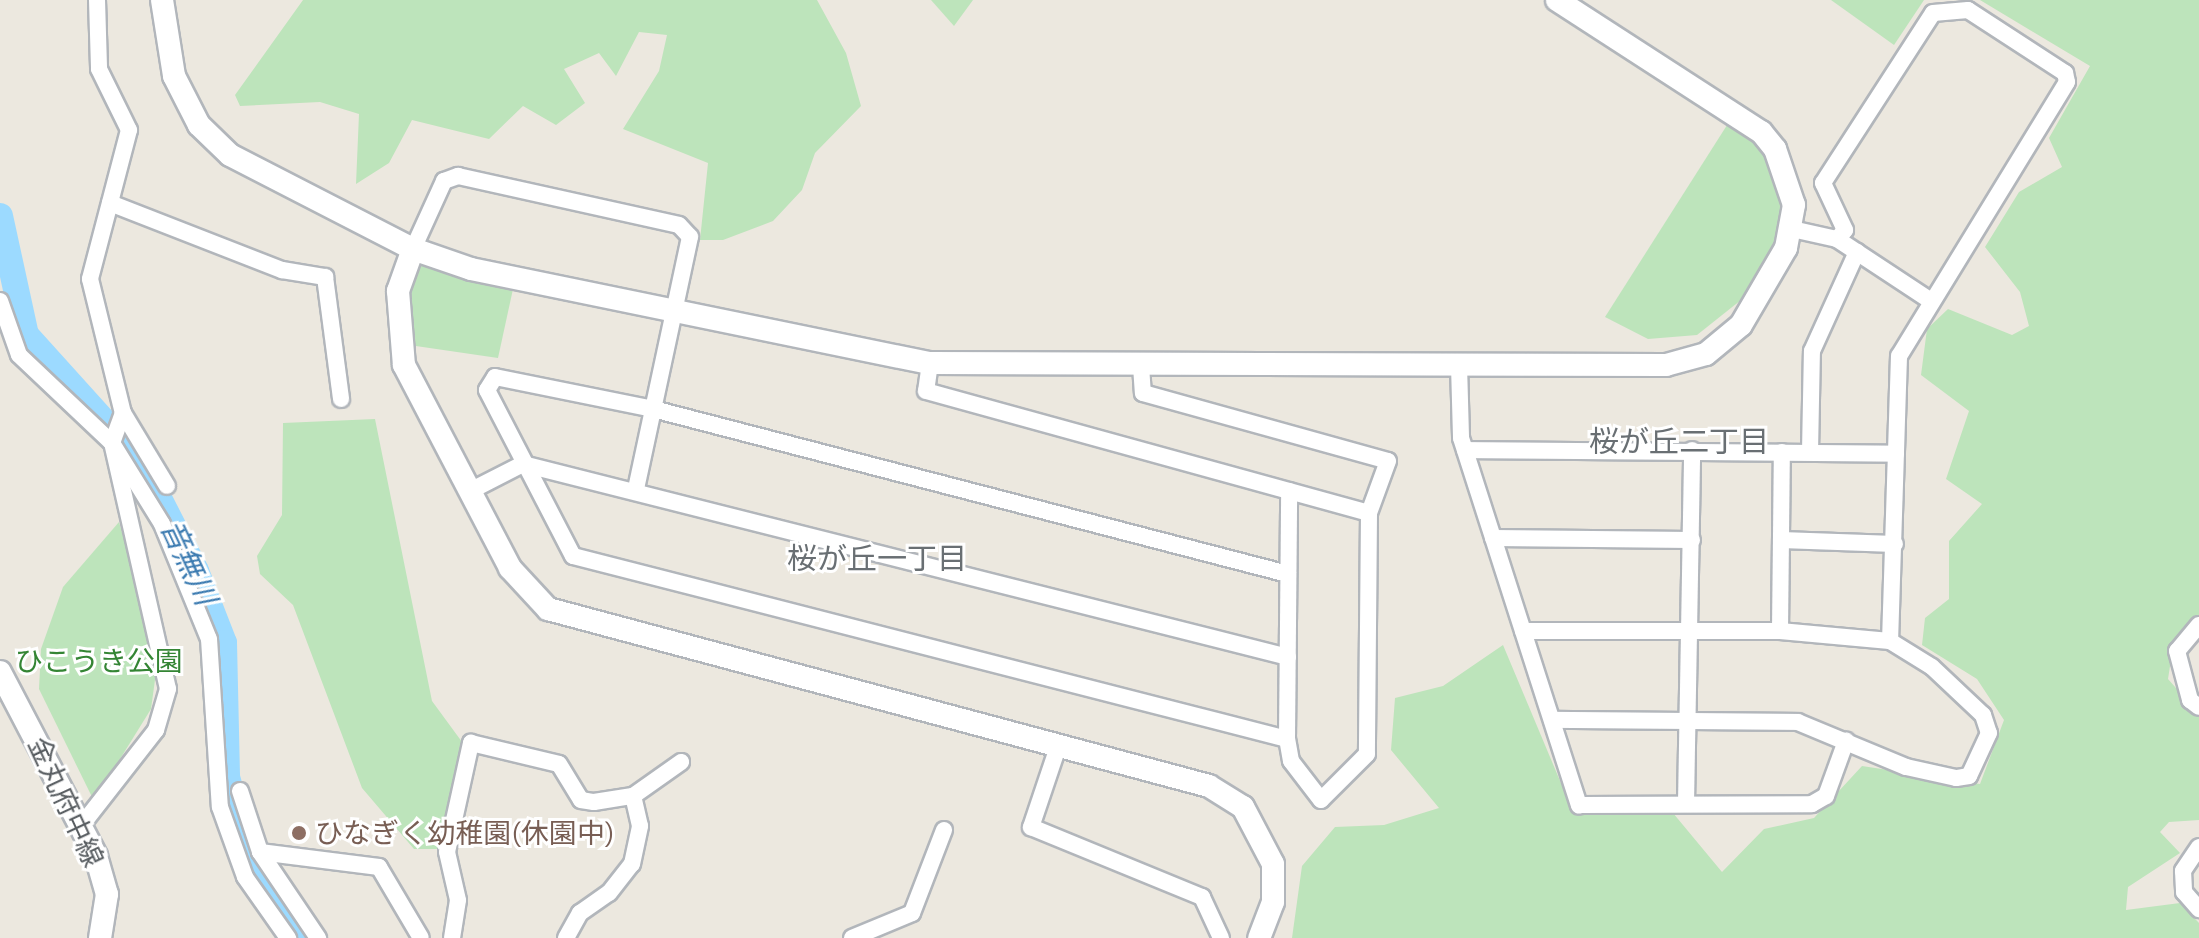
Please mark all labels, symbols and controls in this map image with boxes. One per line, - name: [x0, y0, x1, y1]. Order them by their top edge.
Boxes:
- district label: 桜が丘二丁目: [1589, 423, 1769, 459]
- water label: 音無川: [154, 514, 224, 610]
- district label: 桜が丘一丁目: [787, 540, 967, 576]
- park label: ひこうき公園: [15, 644, 183, 678]
- street label: 金丸府中線: [21, 731, 111, 873]
- place label: ひなぎく幼稚園(休園中): [315, 816, 614, 850]
- marker: ひなぎく幼稚園(休園中): [290, 824, 308, 842]

